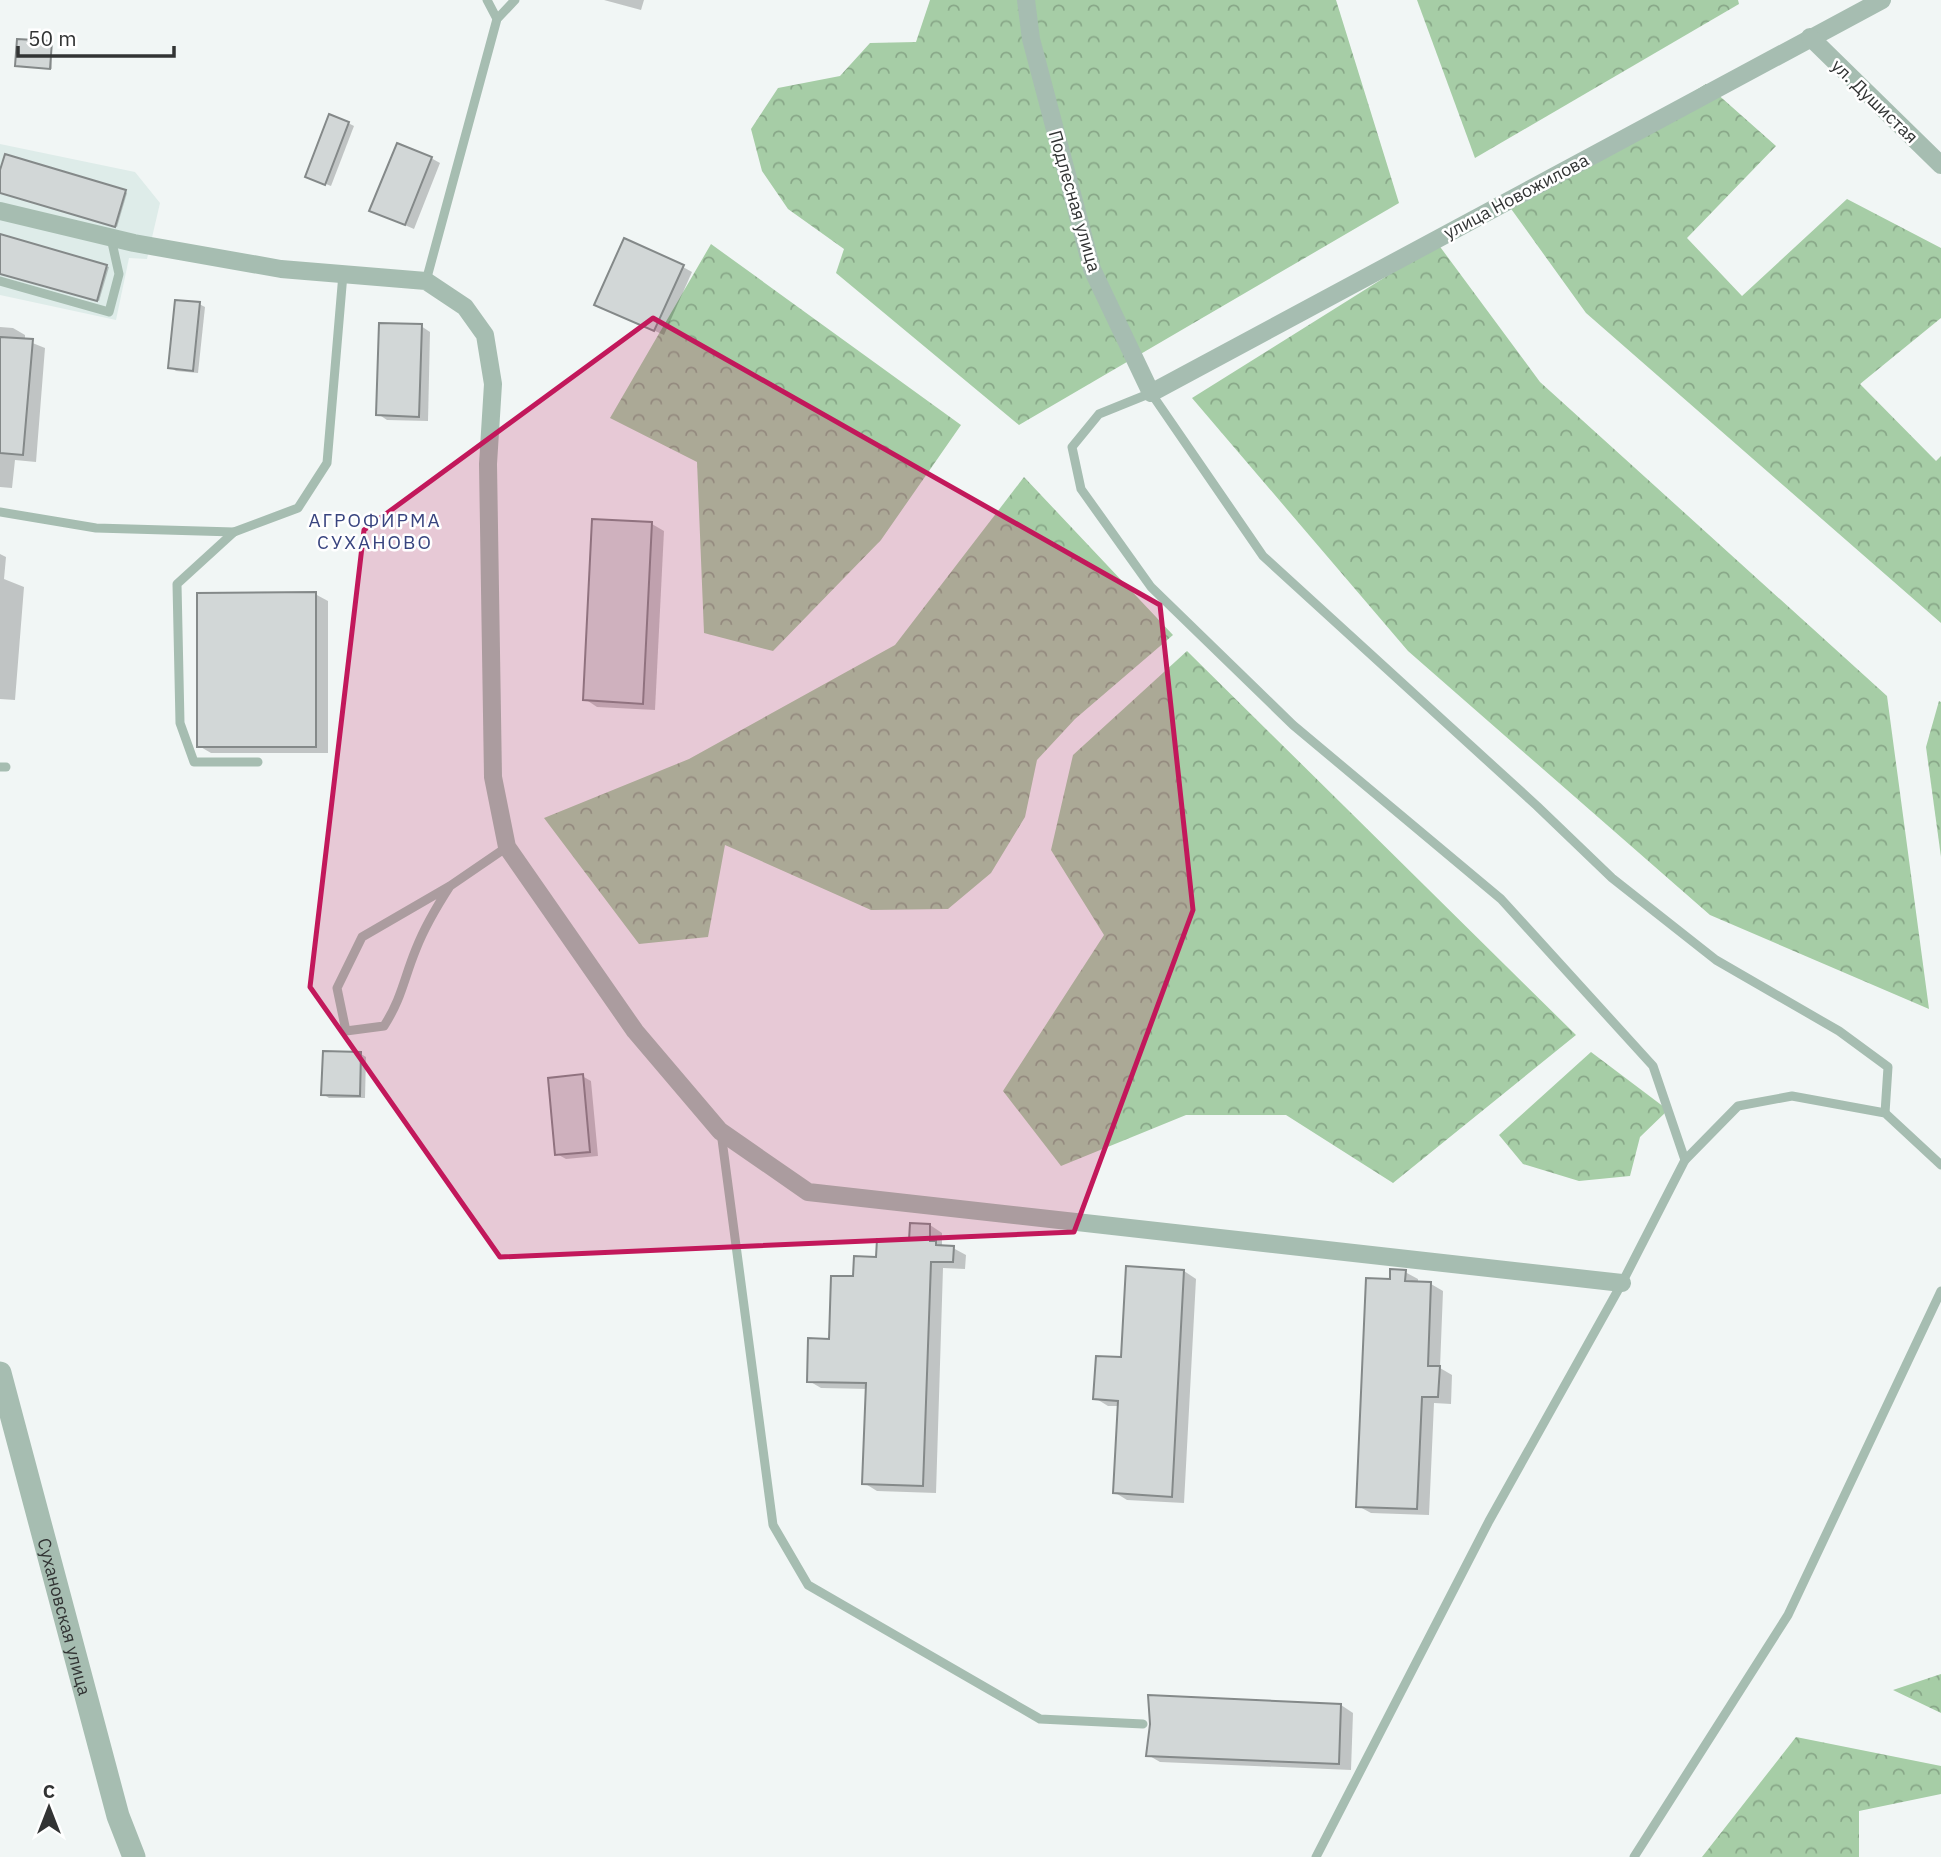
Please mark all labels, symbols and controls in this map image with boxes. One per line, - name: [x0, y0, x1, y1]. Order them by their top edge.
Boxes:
- scale bar: [18, 14, 173, 58]
- text: 50 m: [28, 24, 77, 52]
- street label: ул. Душистая: [1827, 54, 1923, 148]
- street label: Подлесная улица: [1044, 127, 1106, 275]
- street label: улица Новожилова: [1440, 148, 1593, 244]
- district label: АГРОФИРМА СУХАНОВО: [308, 508, 442, 554]
- street label: Сухановская улица: [33, 1535, 97, 1698]
- north arrow: [14, 1773, 84, 1843]
- text: С: [43, 1779, 55, 1803]

